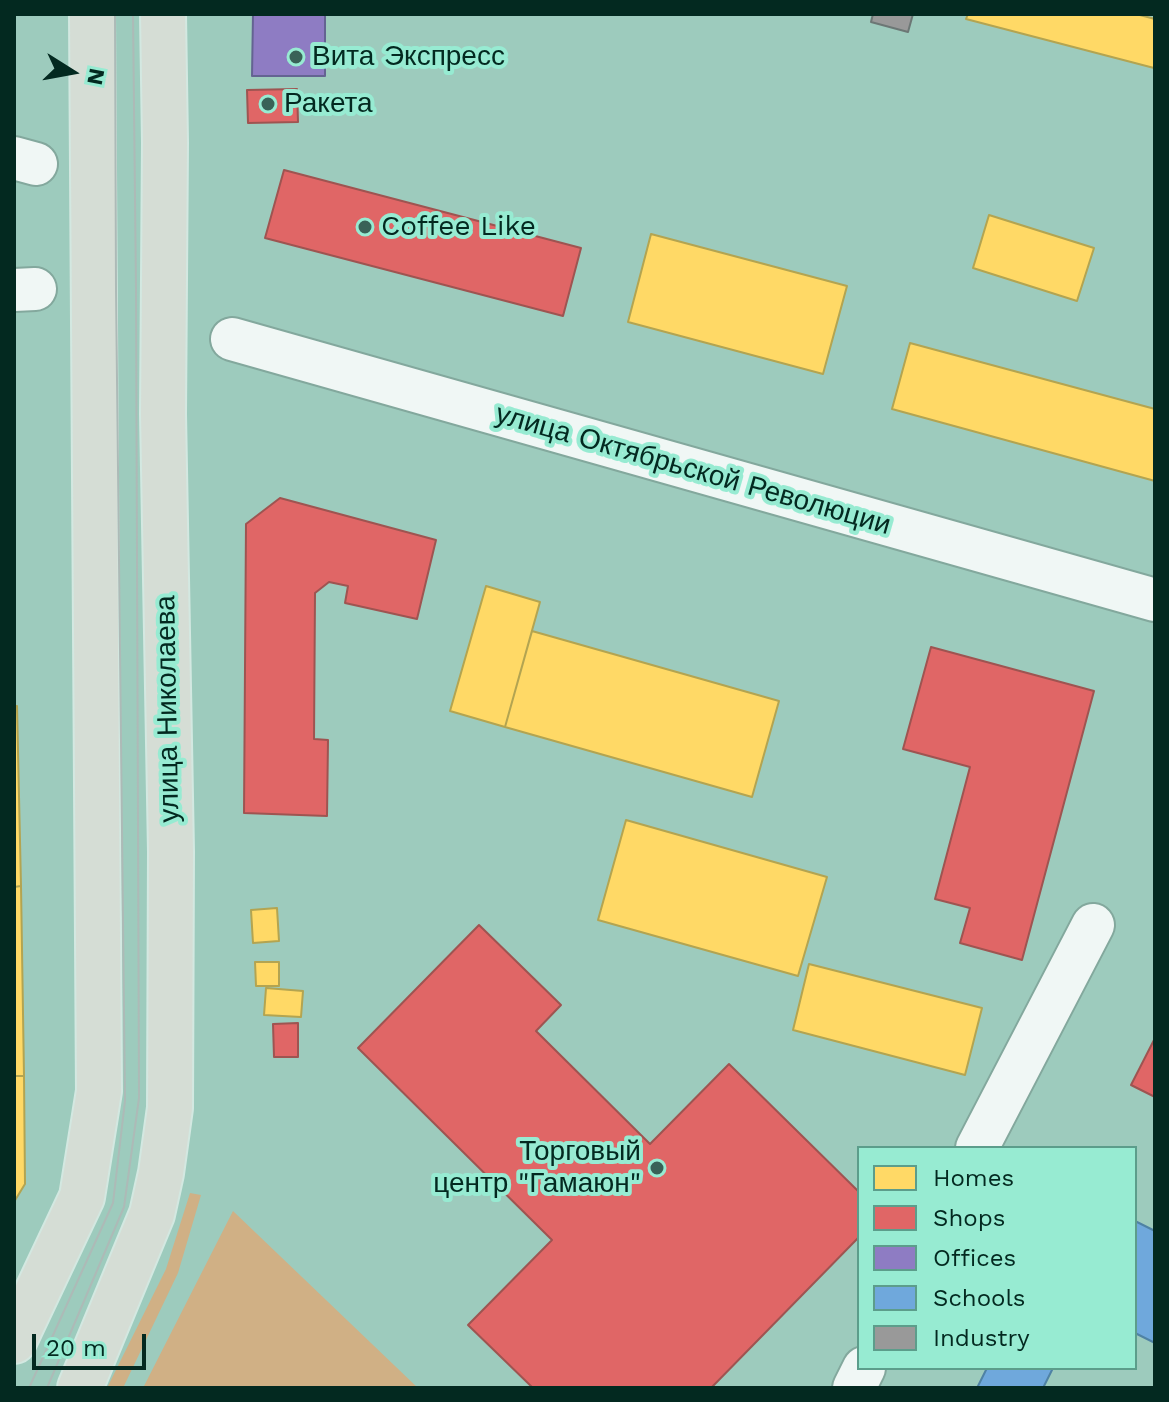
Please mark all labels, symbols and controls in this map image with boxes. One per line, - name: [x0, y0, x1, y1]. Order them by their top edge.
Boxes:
- north arrow: [32, 32, 112, 112]
- place label: Вита Экспресс: [312, 40, 505, 74]
- marker: Вита Экспресс: [287, 48, 305, 66]
- text: N: [82, 66, 110, 87]
- place label: Ракета: [284, 87, 373, 121]
- marker: Ракета: [259, 95, 277, 113]
- place label: Coffee Like: [381, 210, 536, 244]
- marker: Coffee Like: [356, 218, 374, 236]
- street label: улица Октябрьской Революции: [492, 397, 894, 543]
- street label: улица Николаева: [149, 595, 187, 823]
- place label: Торговый центр "Гамаюн": [433, 1135, 641, 1201]
- legend: [857, 1146, 1137, 1370]
- marker: Торговый центр "Гамаюн": [648, 1159, 666, 1177]
- text: Homes: [933, 1164, 1014, 1192]
- text: Shops: [933, 1204, 1005, 1232]
- text: Offices: [933, 1244, 1016, 1272]
- text: Schools: [933, 1284, 1025, 1312]
- scale bar: [36, 1318, 150, 1368]
- text: Industry: [933, 1324, 1030, 1352]
- text: 20 m: [46, 1334, 106, 1362]

